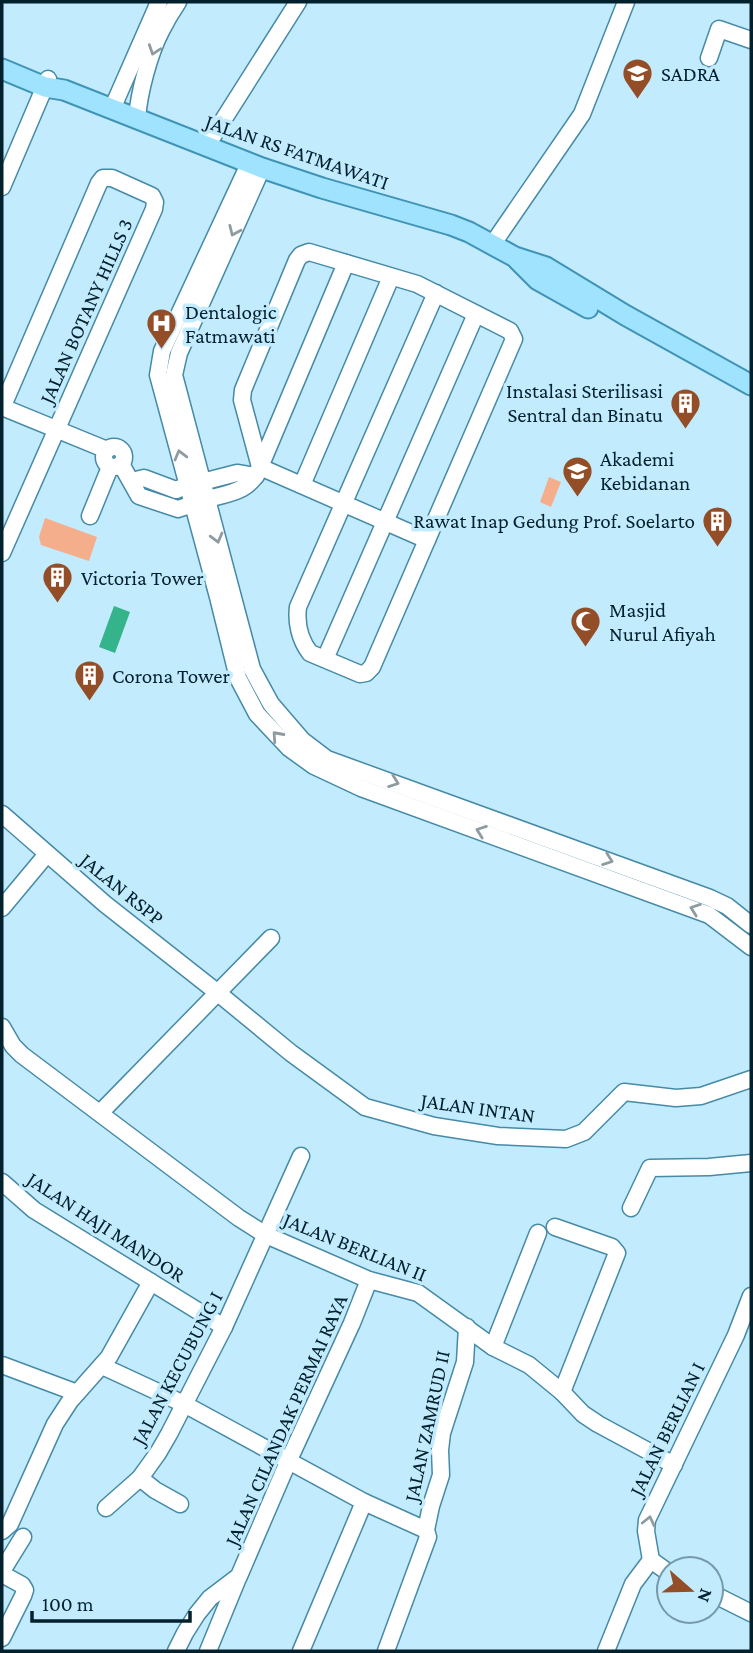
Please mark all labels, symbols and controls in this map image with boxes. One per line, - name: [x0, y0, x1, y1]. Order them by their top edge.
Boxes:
- one-way arrow: [148, 43, 162, 55]
- school or university icon: SADRA: [621, 57, 655, 101]
- place label: SADRA: [661, 62, 720, 86]
- street label: JALAN RS FATMAWATI: [200, 109, 392, 195]
- street label: JALAN BOTANY HILLS 3: [34, 215, 138, 409]
- one-way arrow: [228, 223, 242, 236]
- place label: Dentalogic Fatmawati: [185, 300, 277, 348]
- hospital icon: Dentalogic Fatmawati: [145, 307, 179, 351]
- place label: Instalasi Sterilisasi Sentral dan Binatu: [506, 379, 664, 427]
- building icon: Instalasi Sterilisasi Sentral dan Binatu: [669, 386, 703, 430]
- place label: Akademi Kebidanan: [600, 447, 690, 495]
- one-way arrow: [174, 449, 188, 461]
- school or university icon: Akademi Kebidanan: [560, 454, 594, 498]
- building icon: Rawat Inap Gedung Prof. Soelarto: [701, 504, 735, 548]
- place label: Rawat Inap Gedung Prof. Soelarto: [413, 509, 695, 533]
- one-way arrow: [209, 532, 223, 544]
- building icon: Victoria Tower: [41, 561, 75, 605]
- place label: Victoria Tower: [81, 566, 204, 590]
- place label: Masjid Nurul Afiyah: [609, 598, 716, 646]
- mosque icon: Masjid Nurul Afiyah: [569, 605, 603, 649]
- building icon: Corona Tower: [72, 659, 106, 703]
- place label: Corona Tower: [112, 664, 231, 688]
- one-way arrow: [273, 731, 286, 744]
- one-way arrow: [387, 774, 399, 788]
- one-way arrow: [476, 826, 488, 840]
- street label: JALAN RSPP: [74, 847, 169, 930]
- one-way arrow: [601, 852, 613, 866]
- one-way arrow: [689, 904, 701, 918]
- street label: JALAN INTAN: [417, 1088, 537, 1128]
- street label: JALAN HAJI MANDOR: [21, 1166, 190, 1287]
- street label: JALAN BERLIAN II: [278, 1207, 430, 1287]
- street label: JALAN KECUBUNG I: [126, 1287, 228, 1451]
- street label: JALAN CILANDAK PERMAI RAYA: [219, 1291, 352, 1551]
- street label: JALAN ZAMRUD II: [399, 1348, 455, 1506]
- street label: JALAN BERLIAN I: [623, 1358, 710, 1502]
- one-way arrow: [640, 1515, 655, 1527]
- north arrow: [655, 1555, 725, 1625]
- scale bar: [32, 1580, 189, 1624]
- text: N: [693, 1586, 718, 1605]
- text: 100 m: [42, 1592, 94, 1616]

